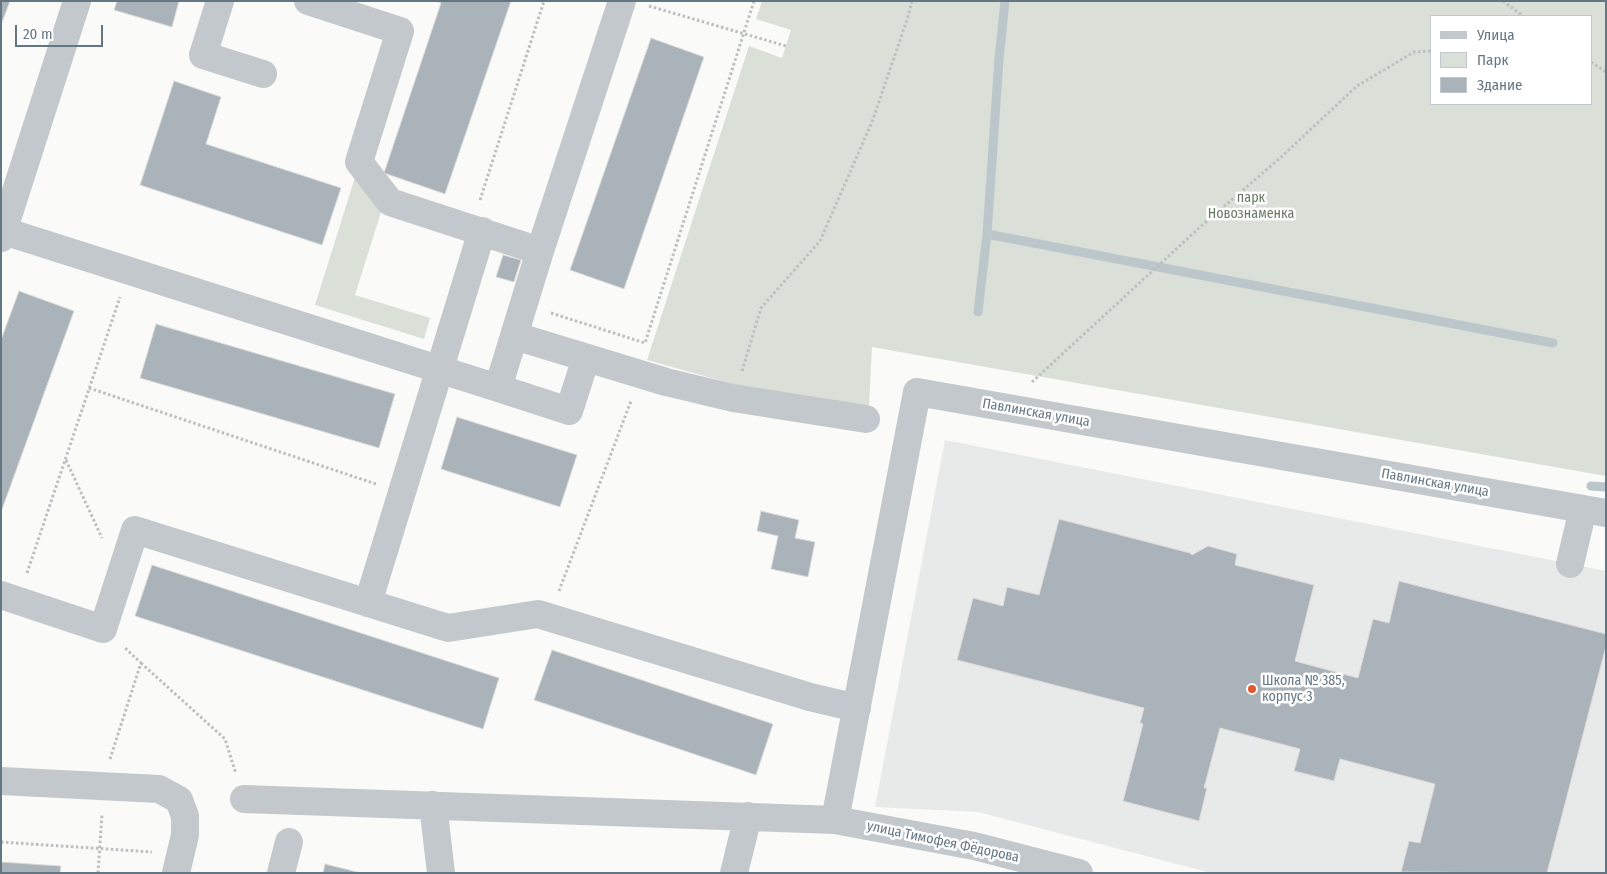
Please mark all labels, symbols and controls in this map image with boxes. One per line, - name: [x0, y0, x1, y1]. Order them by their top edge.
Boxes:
- scale bar: [18, 15, 105, 47]
- legend: [1430, 15, 1592, 105]
- text: 20 m: [23, 25, 53, 43]
- text: Улица: [1477, 26, 1515, 44]
- text: Парк: [1477, 51, 1508, 69]
- text: Здание: [1477, 76, 1523, 94]
- park label: парк Новознаменка: [1208, 190, 1294, 222]
- street label: Павлинская улица: [981, 395, 1091, 431]
- street label: Павлинская улица: [1380, 465, 1490, 501]
- place label: Школа № 385, корпус 3: [1262, 673, 1345, 706]
- marker: Школа № 385, корпус 3: [1246, 683, 1258, 695]
- street label: улица Тимофея Фёдорова: [865, 818, 1021, 866]

